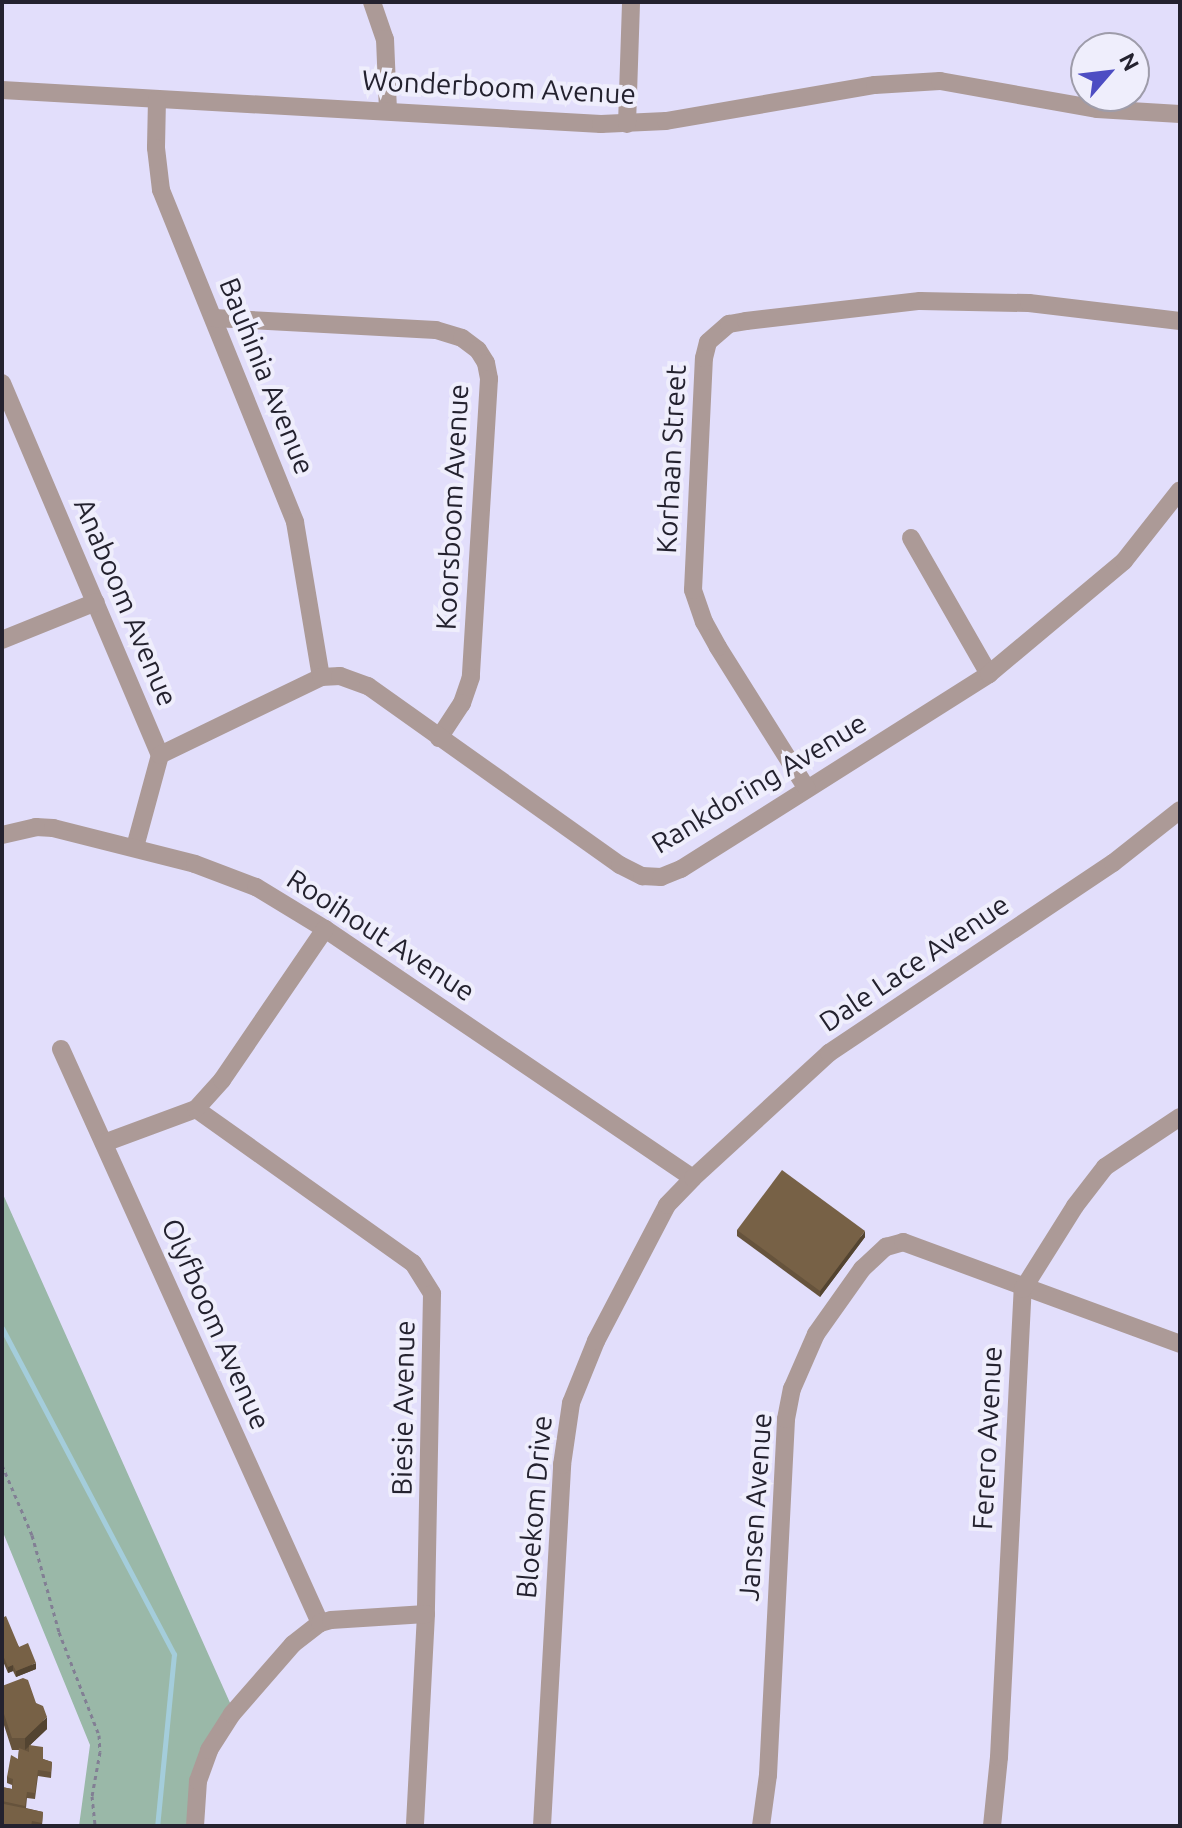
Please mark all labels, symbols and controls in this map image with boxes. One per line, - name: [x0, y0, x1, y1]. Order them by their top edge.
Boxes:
- north arrow: [1070, 32, 1150, 112]
- text: N: [1115, 48, 1145, 75]
- street label: Wonderboom Avenue: [361, 63, 637, 111]
- street label: Bauhinia Avenue: [212, 273, 322, 479]
- street label: Korhaan Street: [649, 364, 693, 554]
- street label: Koorsboom Avenue: [429, 383, 475, 631]
- street label: Anaboom Avenue: [67, 493, 185, 711]
- street label: Rankdoring Avenue: [646, 706, 872, 860]
- street label: Rooihout Avenue: [281, 862, 481, 1008]
- street label: Dale Lace Avenue: [813, 887, 1015, 1039]
- street label: Olyfboom Avenue: [154, 1213, 278, 1435]
- street label: Biesie Avenue: [385, 1320, 421, 1496]
- street label: Ferero Avenue: [965, 1345, 1009, 1531]
- street label: Jansen Avenue: [732, 1412, 778, 1602]
- street label: Bloekom Drive: [509, 1414, 559, 1600]

